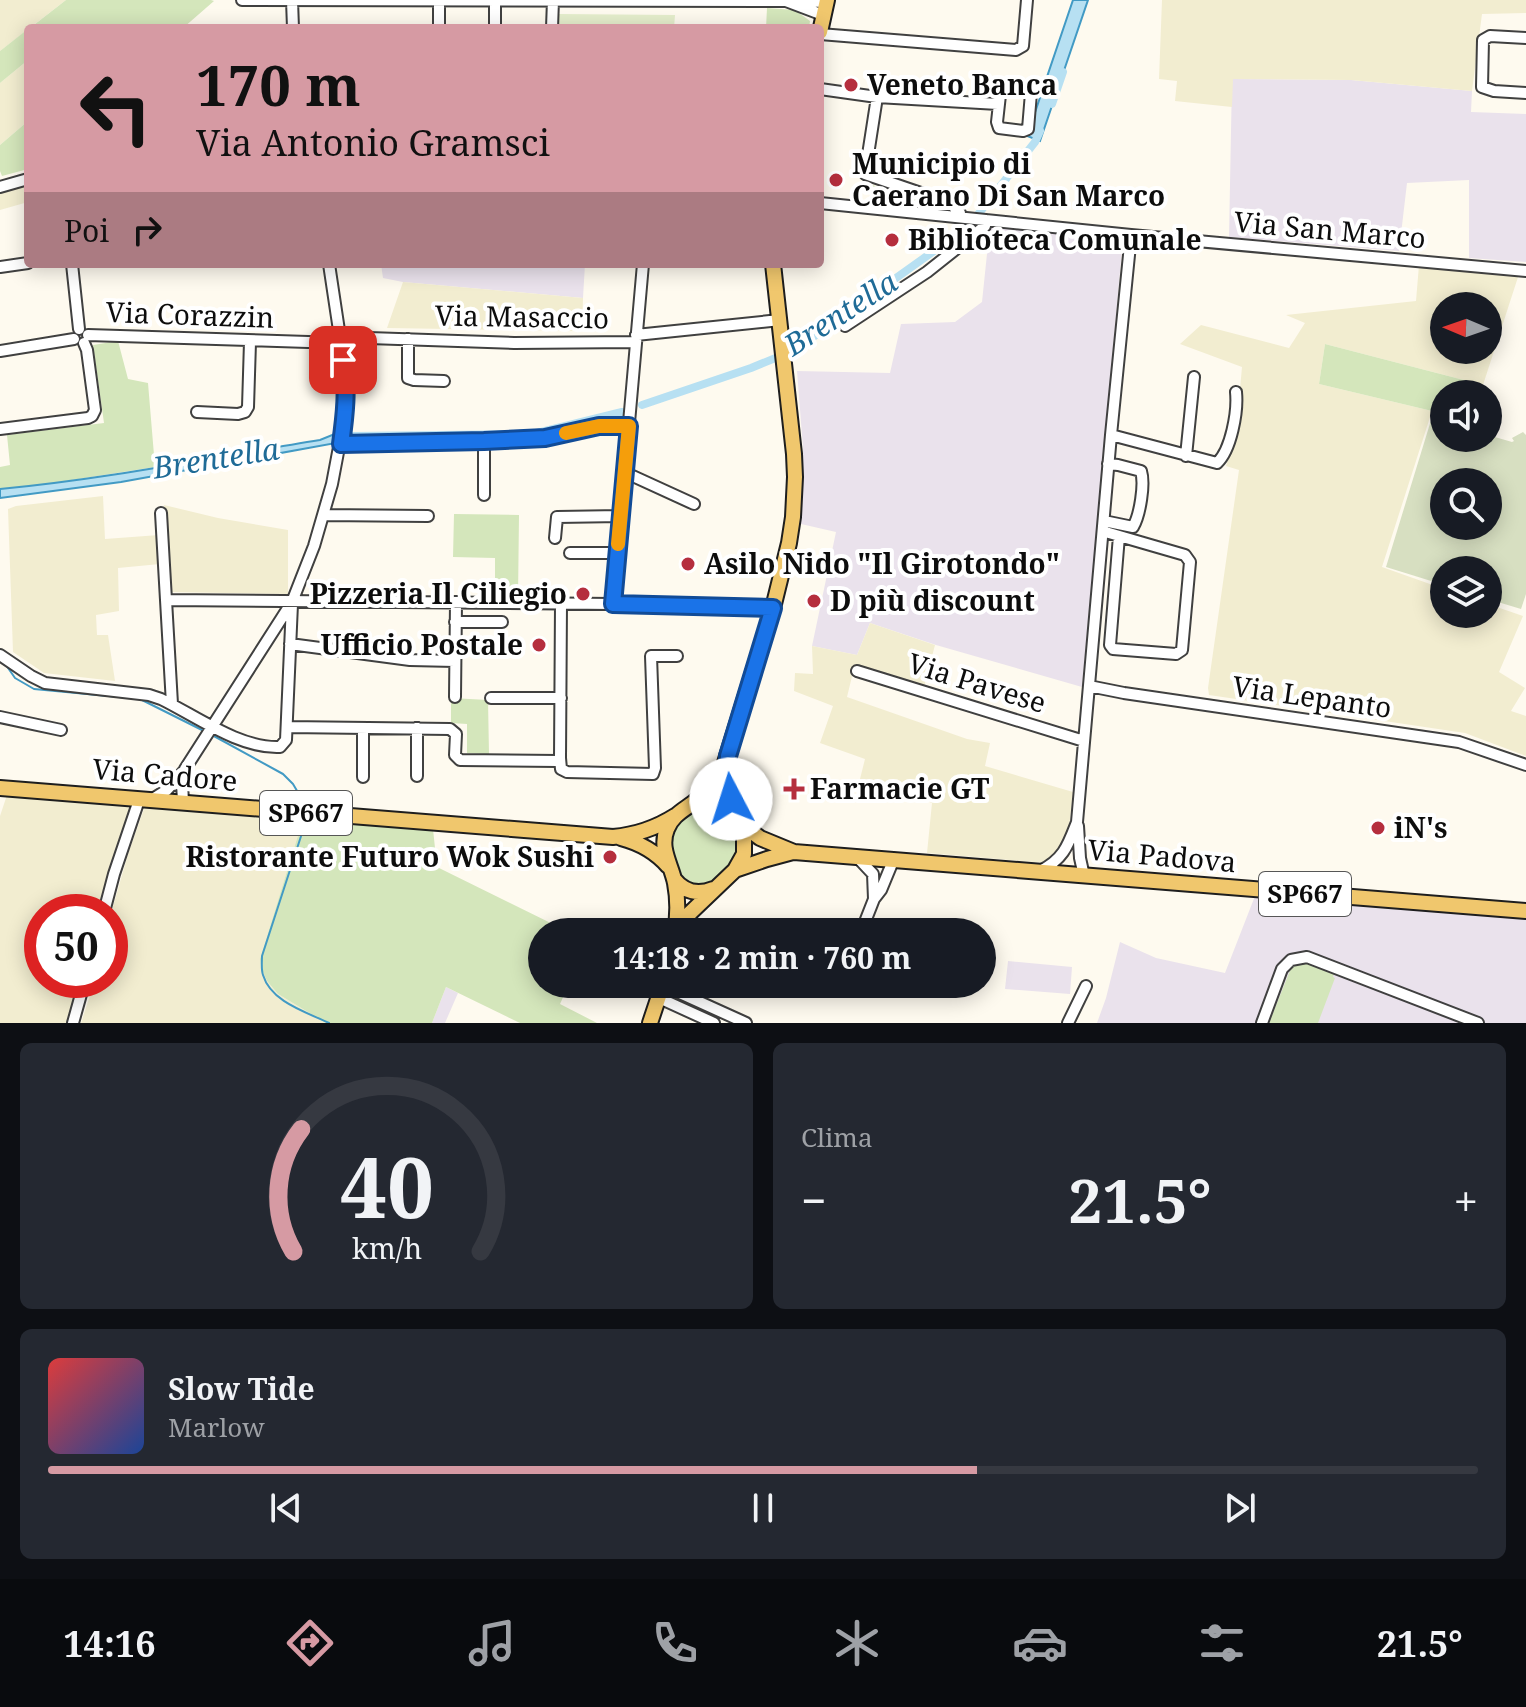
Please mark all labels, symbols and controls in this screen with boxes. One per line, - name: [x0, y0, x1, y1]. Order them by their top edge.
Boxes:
- text: 170 m: [196, 46, 361, 122]
- icon: left: [64, 56, 168, 160]
- place label: Veneto Banca: [867, 65, 1057, 103]
- marker: Veneto Banca: [842, 76, 860, 94]
- text: Via Antonio Gramsci: [196, 118, 550, 167]
- place label: Municipio di Caerano Di San Marco: [852, 144, 1165, 214]
- marker: Municipio di Caerano Di San Marco: [827, 171, 845, 189]
- street label: Via San Marco: [1233, 202, 1428, 256]
- icon: right: [125, 208, 169, 252]
- text: Poi: [64, 210, 109, 251]
- place label: Biblioteca Comunale: [908, 220, 1202, 258]
- marker: Biblioteca Comunale: [883, 231, 901, 249]
- water label: Brentella: [775, 261, 905, 365]
- street label: Via Corazzin: [105, 292, 275, 336]
- north arrow: [1430, 292, 1502, 364]
- map controls: [1430, 292, 1502, 628]
- street label: Via Masaccio: [435, 295, 609, 337]
- pin: [309, 326, 377, 394]
- icon: arrive: [321, 338, 365, 382]
- button: sound: [1430, 380, 1502, 452]
- water label: Brentella: [149, 427, 282, 488]
- button: search: [1430, 468, 1502, 540]
- place label: Asilo Nido "Il Girotondo": [704, 544, 1060, 582]
- marker: Asilo Nido "Il Girotondo": [679, 555, 697, 573]
- button: layers: [1430, 556, 1502, 628]
- place label: Pizzeria Il Ciliegio: [310, 574, 567, 612]
- place label: D più discount: [830, 581, 1035, 619]
- marker: Pizzeria Il Ciliegio: [574, 585, 592, 603]
- marker: D più discount: [805, 592, 823, 610]
- place label: Ufficio Postale: [320, 625, 523, 663]
- marker: Ufficio Postale: [530, 636, 548, 654]
- street label: Via Pavese: [904, 643, 1051, 721]
- street label: Via Lepanto: [1230, 666, 1394, 726]
- street label: Via Cadore: [91, 749, 239, 799]
- position arrow: [689, 757, 773, 841]
- place label: Farmacie GT: [810, 769, 989, 807]
- marker: Farmacie GT: [785, 780, 803, 798]
- road number: SP667: [260, 791, 352, 835]
- place label: iN's: [1394, 808, 1448, 846]
- marker: iN's: [1369, 819, 1387, 837]
- street label: Via Padova: [1086, 830, 1238, 880]
- place label: Ristorante Futuro Wok Sushi: [185, 837, 594, 875]
- marker: Ristorante Futuro Wok Sushi: [601, 848, 619, 866]
- road number: SP667: [1259, 872, 1351, 916]
- speed limit sign: 50: [24, 894, 128, 998]
- text: 14:18 · 2 min · 760 m: [613, 937, 911, 978]
- text: Clima: [801, 1119, 873, 1155]
- text: 40: [339, 1129, 434, 1242]
- text: 21.5°: [1068, 1159, 1212, 1241]
- text: −: [801, 1170, 826, 1230]
- text: +: [1453, 1170, 1478, 1230]
- text: km/h: [351, 1228, 422, 1267]
- text: Slow Tide: [168, 1368, 315, 1409]
- text: Marlow: [168, 1409, 265, 1445]
- icon: previous: [264, 1486, 308, 1530]
- icon: pause: [741, 1486, 785, 1530]
- icon: next: [1218, 1486, 1262, 1530]
- icon: directions: [282, 1615, 338, 1671]
- icon: music: [464, 1615, 520, 1671]
- icon: phone: [647, 1615, 703, 1671]
- icon: climate: [829, 1615, 885, 1671]
- icon: car: [1012, 1615, 1068, 1671]
- icon: filters: [1194, 1615, 1250, 1671]
- text: 14:16: [63, 1619, 156, 1668]
- text: 21.5°: [1377, 1619, 1463, 1668]

